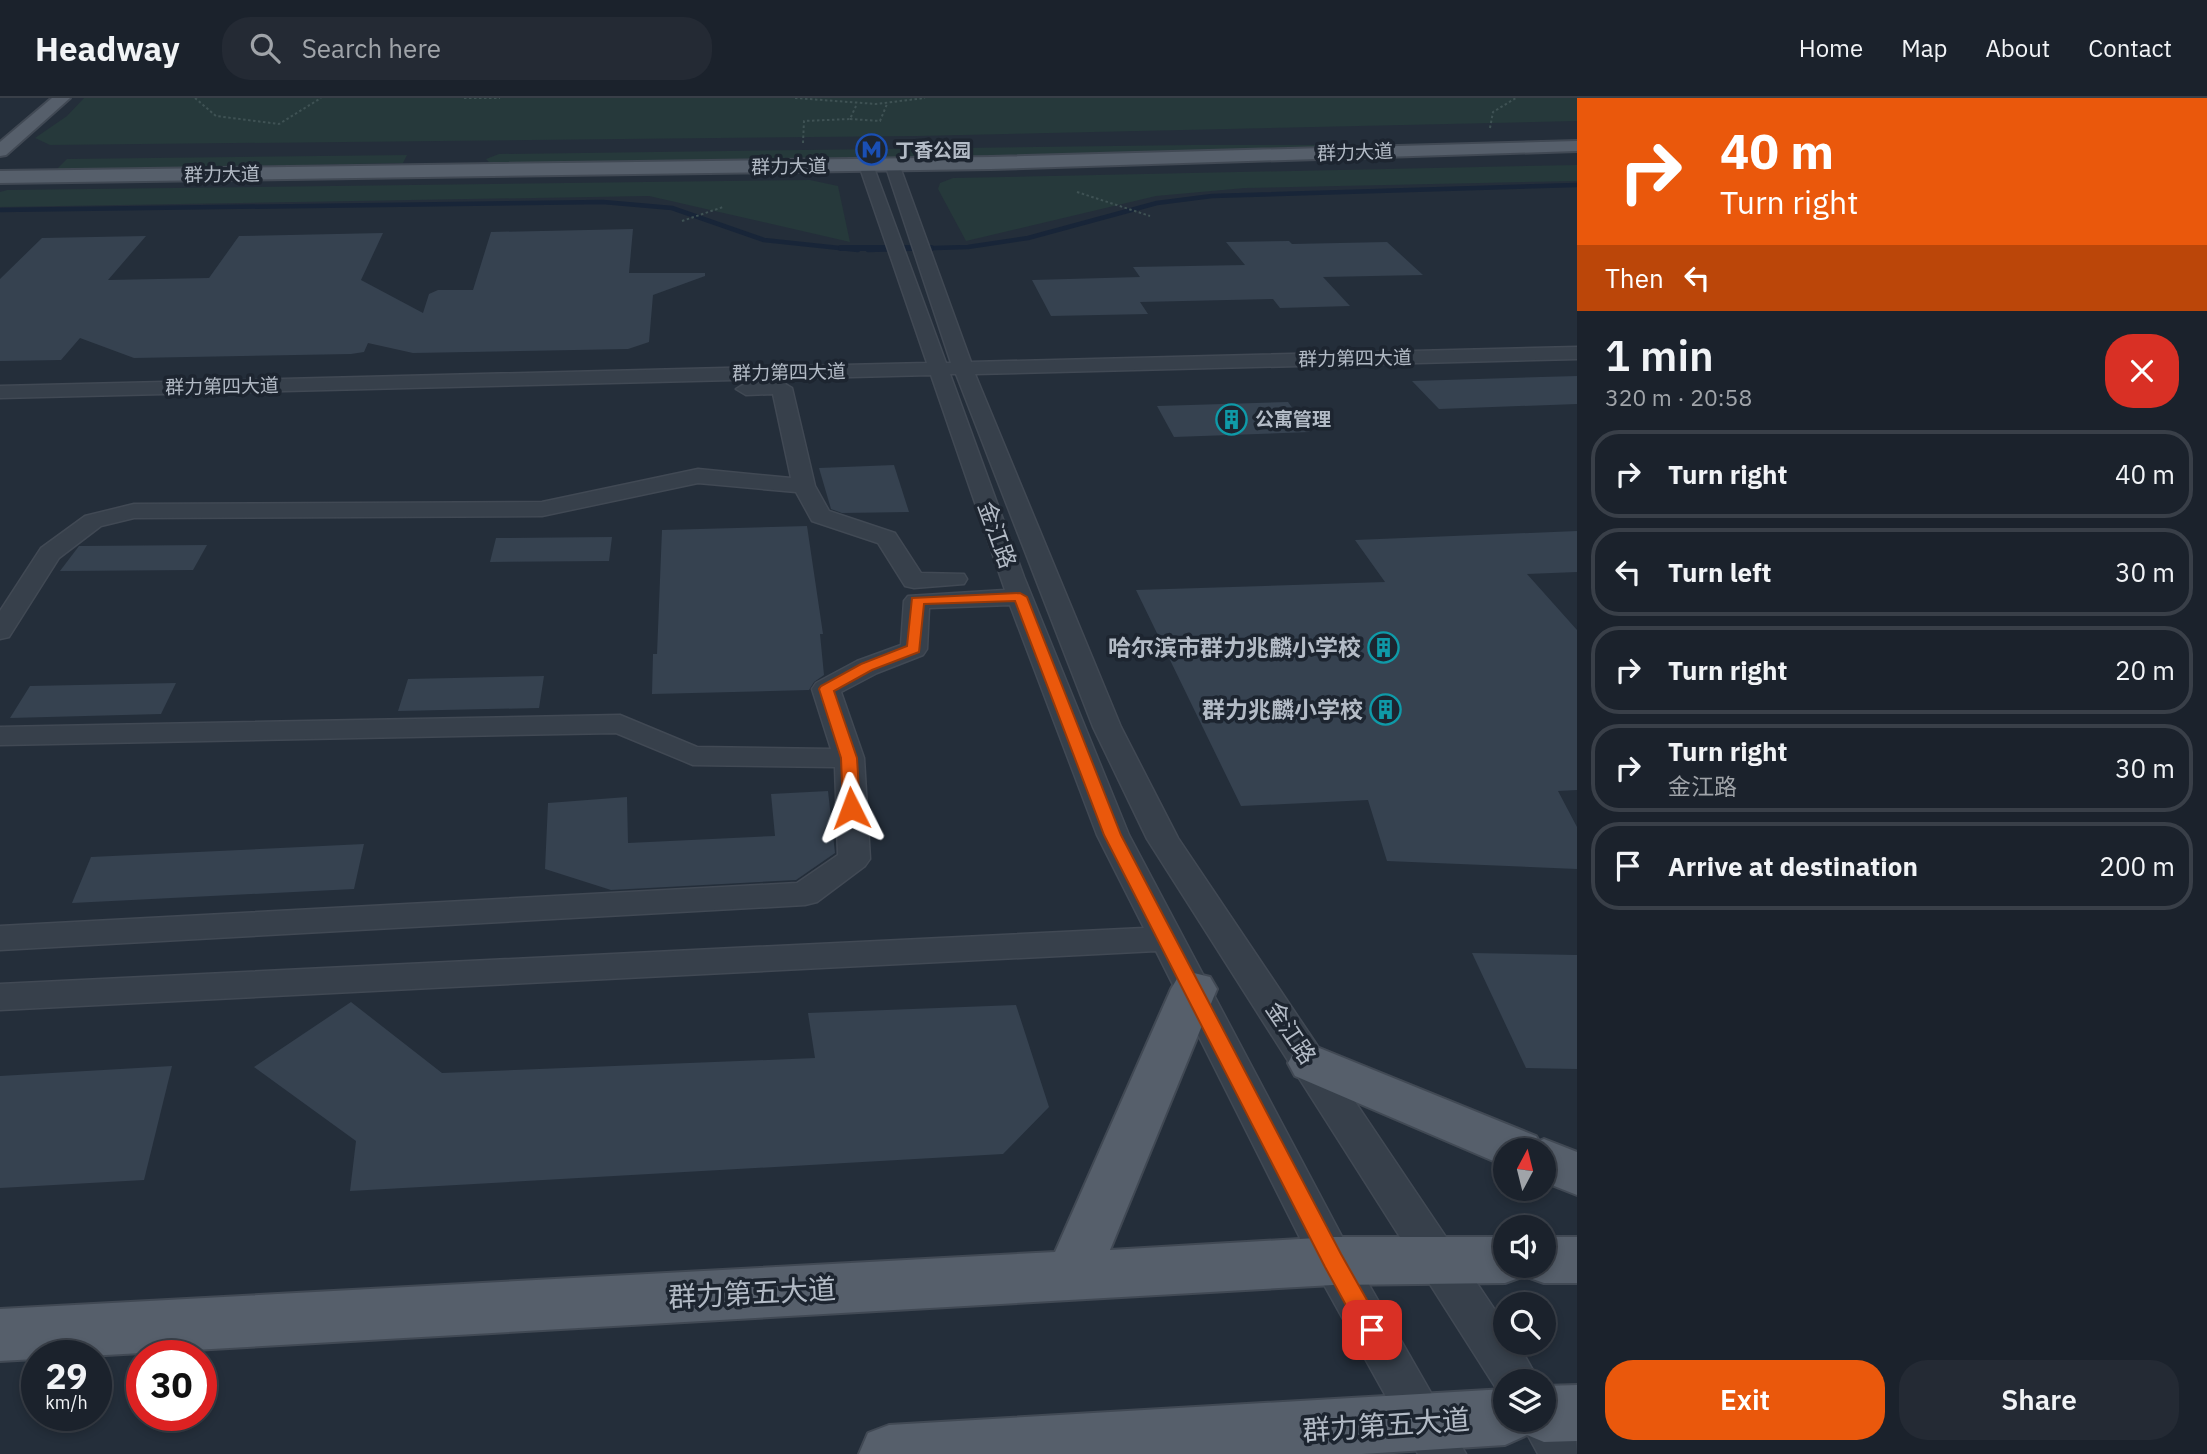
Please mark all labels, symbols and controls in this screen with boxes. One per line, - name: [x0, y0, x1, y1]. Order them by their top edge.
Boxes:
- search box: [222, 17, 712, 80]
- text: Headway: [35, 27, 180, 70]
- icon: search: [246, 29, 284, 67]
- text: Search here: [302, 31, 441, 65]
- text: Home: [1799, 32, 1863, 64]
- text: Map: [1901, 32, 1947, 64]
- text: About: [1985, 32, 2050, 64]
- text: Contact: [2088, 32, 2172, 64]
- text: 40 m: [1720, 119, 1834, 182]
- icon: right: [1605, 126, 1696, 217]
- metro station icon: 丁香公园: [855, 133, 889, 167]
- place label: 丁香公园: [895, 138, 971, 162]
- street label: 群力大道: [1317, 139, 1393, 165]
- street label: 群力大道: [751, 153, 827, 179]
- street label: 群力大道: [184, 161, 260, 187]
- text: Turn right: [1720, 181, 1858, 223]
- icon: left: [1678, 259, 1716, 297]
- text: Then: [1605, 261, 1664, 295]
- text: 1 min: [1605, 328, 1714, 383]
- button: close: [2105, 334, 2179, 408]
- street label: 群力第四大道: [1298, 345, 1412, 371]
- street label: 群力第四大道: [732, 359, 846, 385]
- street label: 群力第四大道: [165, 373, 279, 399]
- text: 320 m · 20:58: [1605, 382, 1752, 412]
- building icon: 公寓管理: [1215, 402, 1249, 436]
- place label: 公寓管理: [1255, 407, 1331, 431]
- icon: right: [1609, 455, 1647, 493]
- text: Turn right: [1668, 457, 1787, 491]
- text: 40 m: [2115, 457, 2175, 491]
- street label: 金江路: [972, 497, 1024, 572]
- icon: left: [1609, 553, 1647, 591]
- text: Turn left: [1668, 555, 1771, 589]
- text: 30 m: [2115, 555, 2175, 589]
- building icon: 哈尔滨市群力兆麟小学校: [1367, 631, 1401, 665]
- place label: 哈尔滨市群力兆麟小学校: [1108, 632, 1361, 662]
- icon: right: [1609, 651, 1647, 689]
- text: Turn right: [1668, 653, 1787, 687]
- text: 20 m: [2115, 653, 2175, 687]
- building icon: 群力兆麟小学校: [1369, 693, 1403, 727]
- place label: 群力兆麟小学校: [1202, 694, 1363, 724]
- text: Turn right: [1668, 734, 1787, 768]
- icon: right: [1609, 749, 1647, 787]
- text: 30 m: [2115, 751, 2175, 785]
- position arrow: [814, 771, 888, 845]
- text: 金江路: [1668, 771, 1737, 801]
- icon: arrive: [1609, 847, 1647, 885]
- text: Arrive at destination: [1668, 849, 1918, 883]
- text: 200 m: [2099, 849, 2175, 883]
- street label: 金江路: [1260, 995, 1324, 1069]
- north arrow: [1493, 1138, 1556, 1200]
- map controls: [1493, 1138, 1556, 1432]
- button: sound: [1493, 1215, 1556, 1278]
- street label: 群力第五大道: [667, 1270, 837, 1315]
- button: search: [1493, 1292, 1556, 1355]
- pin: [1342, 1300, 1402, 1360]
- icon: arrive: [1353, 1311, 1391, 1349]
- speed limit sign: 30: [126, 1340, 217, 1431]
- text: 29: [45, 1353, 88, 1399]
- button: Exit: [1605, 1360, 1885, 1440]
- button: Share: [1899, 1360, 2179, 1440]
- button: layers: [1493, 1369, 1556, 1432]
- text: km/h: [45, 1391, 88, 1414]
- street label: 群力第五大道: [1301, 1400, 1471, 1449]

